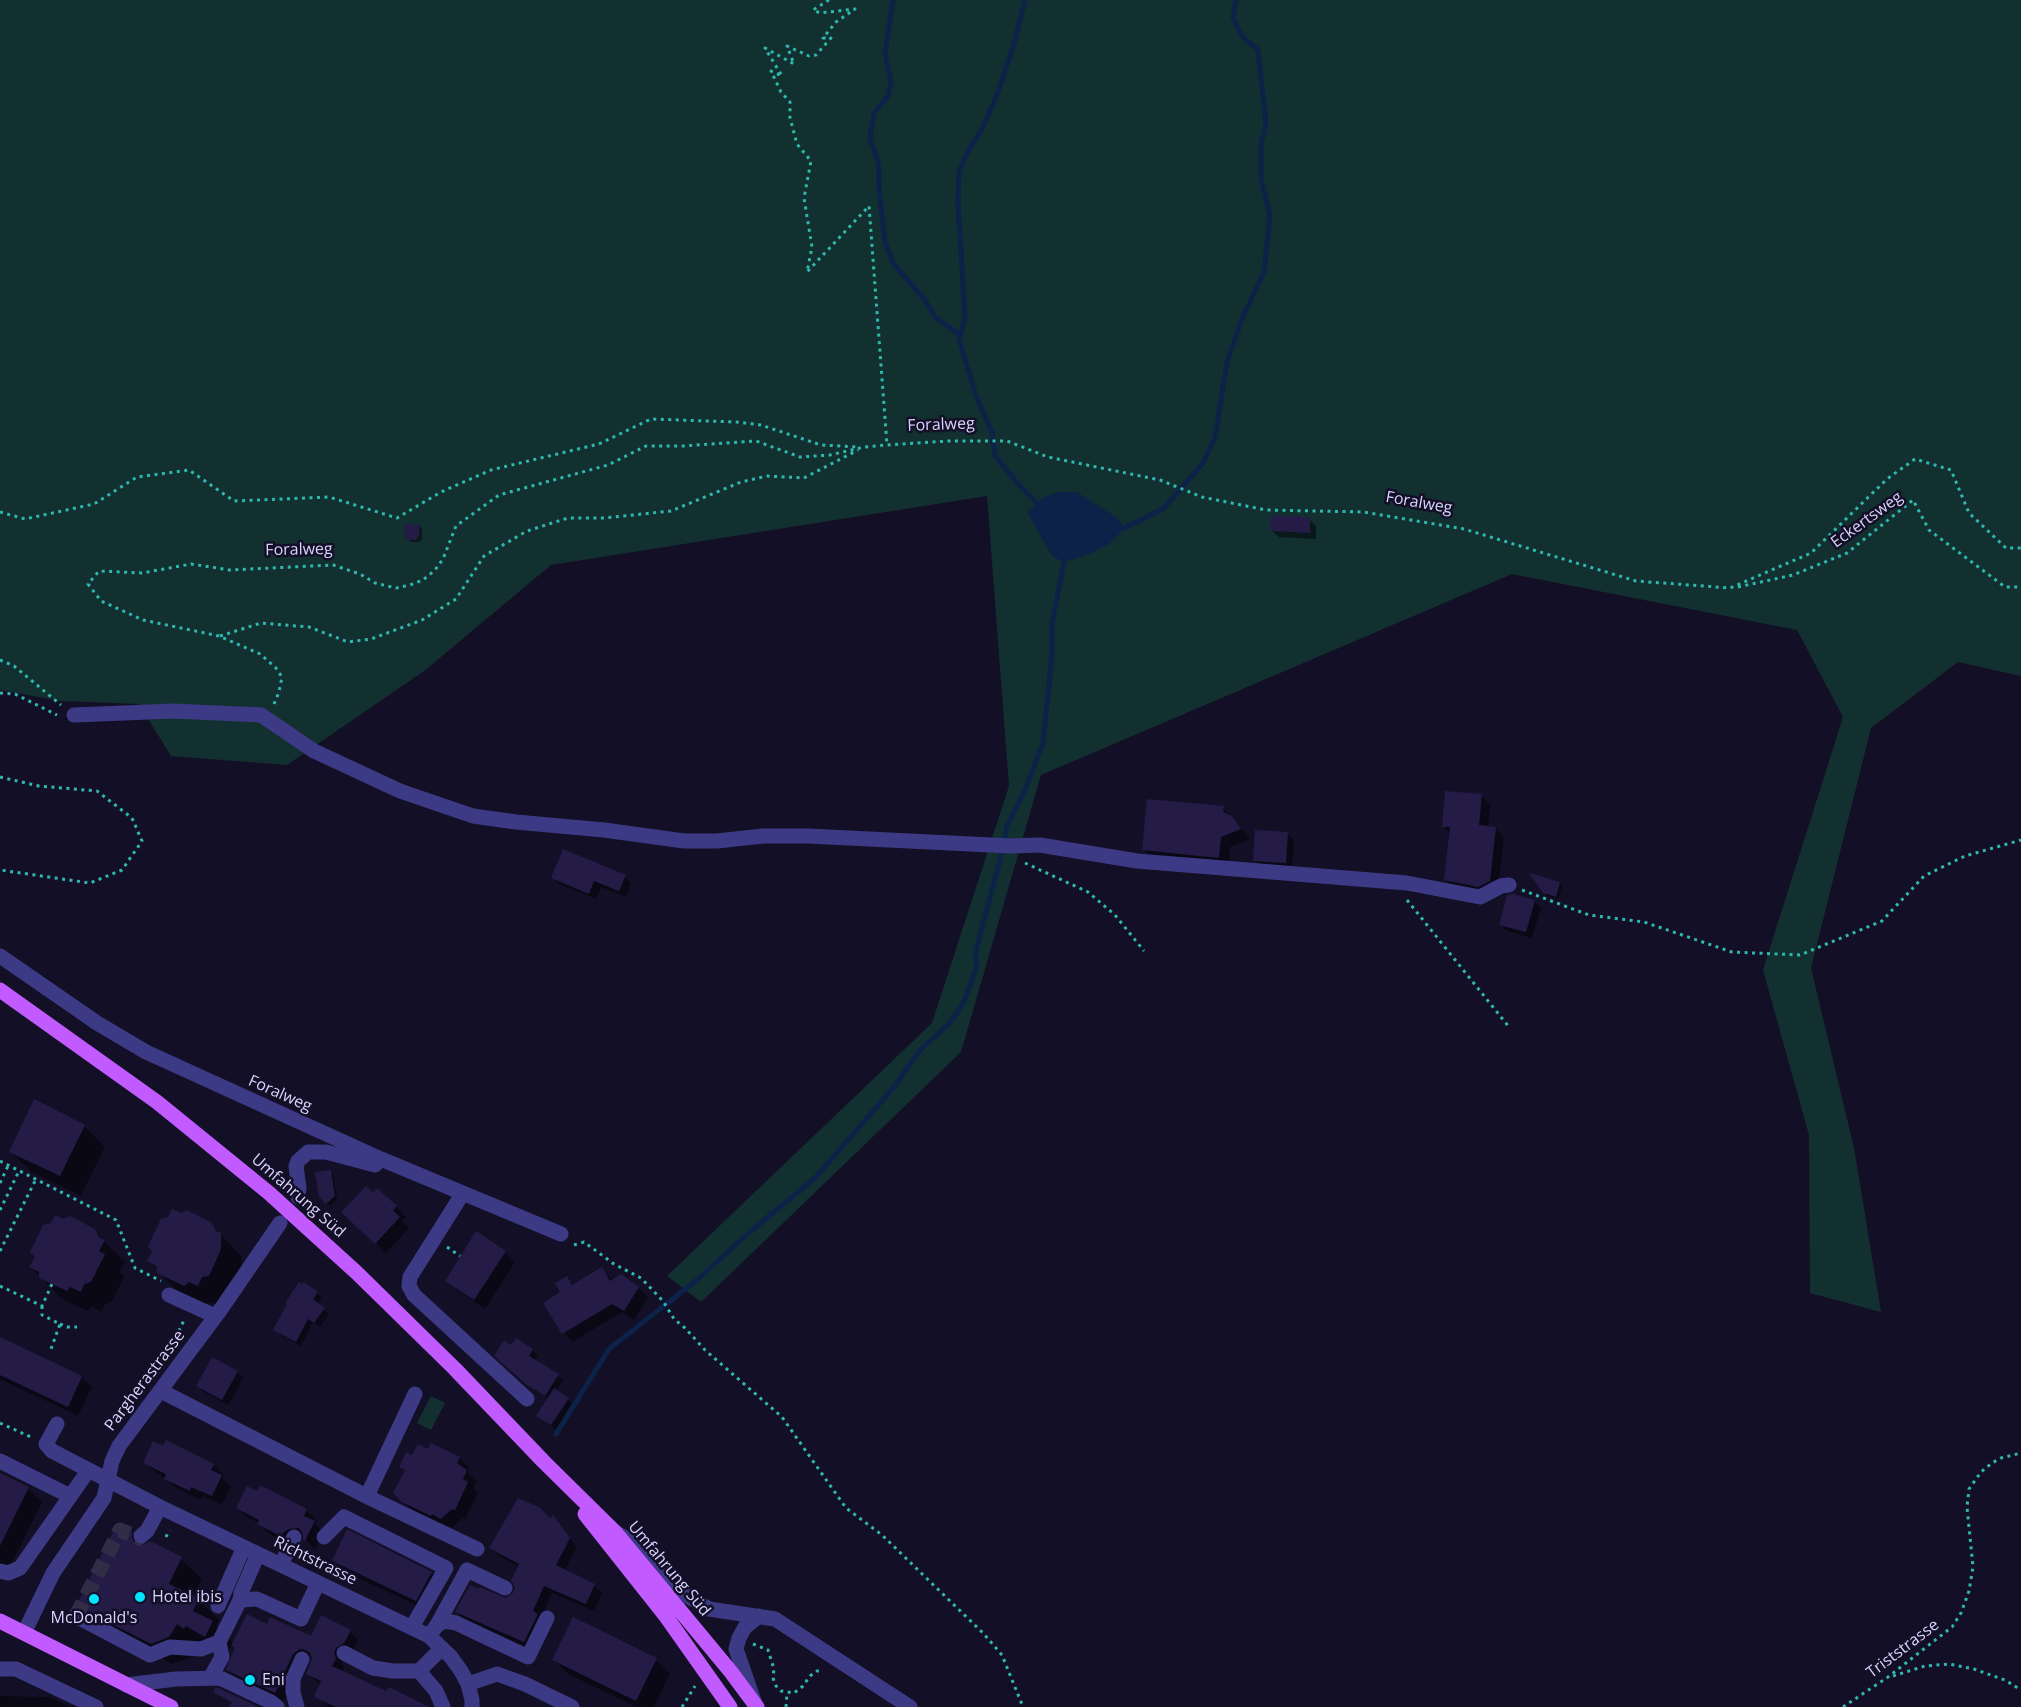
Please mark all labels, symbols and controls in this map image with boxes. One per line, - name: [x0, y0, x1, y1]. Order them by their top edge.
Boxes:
- street label: Foralweg: [907, 414, 975, 436]
- street label: Foralweg: [1384, 488, 1454, 518]
- street label: Eckertsweg: [1827, 488, 1907, 552]
- street label: Foralweg: [265, 540, 333, 560]
- street label: Foralweg: [245, 1072, 315, 1116]
- street label: Umfahrung Süd: [247, 1150, 349, 1242]
- street label: Pargherastrasse: [101, 1327, 189, 1435]
- street label: Umfahrung Süd: [624, 1518, 714, 1620]
- street label: Richtstrasse: [270, 1533, 360, 1589]
- place label: Hotel ibis: [152, 1587, 222, 1607]
- marker: Hotel ibis: [133, 1590, 147, 1604]
- marker: McDonald's: [87, 1592, 101, 1606]
- place label: McDonald's: [51, 1608, 137, 1628]
- street label: Triststrasse: [1863, 1616, 1943, 1682]
- place label: Eni: [262, 1670, 285, 1690]
- marker: Eni: [243, 1673, 257, 1687]

